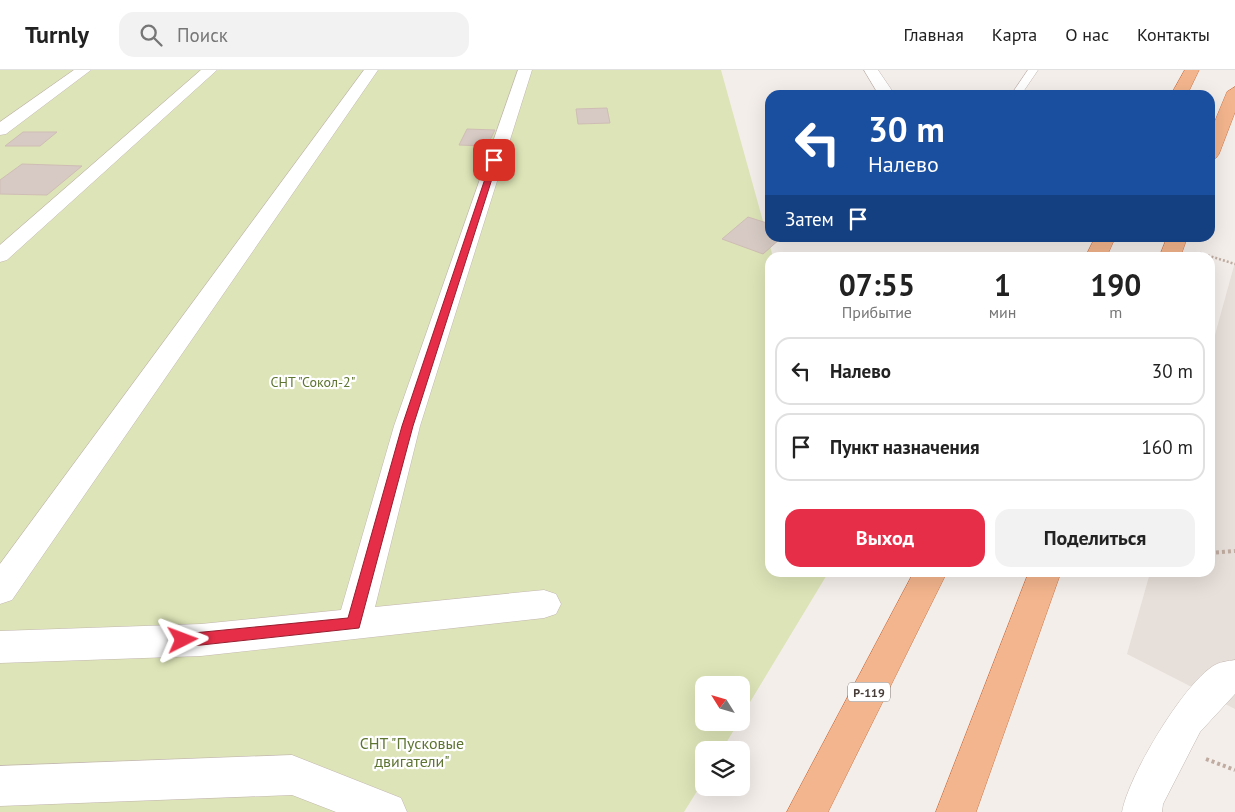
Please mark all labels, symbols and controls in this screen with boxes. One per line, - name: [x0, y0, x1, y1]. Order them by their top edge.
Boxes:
- search box: [119, 12, 469, 57]
- text: Turnly: [25, 19, 89, 50]
- icon: search: [137, 21, 165, 49]
- text: Поиск: [177, 23, 228, 47]
- text: Главная: [903, 23, 964, 46]
- text: Карта: [992, 23, 1037, 46]
- text: О нас: [1065, 23, 1109, 46]
- text: Контакты: [1137, 23, 1210, 46]
- text: 30 m: [868, 106, 945, 152]
- icon: left: [785, 110, 850, 175]
- pin: [473, 139, 515, 181]
- icon: arrive: [480, 146, 508, 174]
- text: Налево: [868, 150, 939, 178]
- icon: arrive: [844, 205, 872, 233]
- text: Затем: [785, 207, 834, 231]
- text: 07:55: [839, 265, 915, 304]
- text: 1: [994, 265, 1011, 304]
- text: 190: [1090, 265, 1141, 304]
- text: Прибытие: [842, 302, 912, 322]
- text: мин: [989, 302, 1016, 322]
- text: m: [1109, 302, 1122, 322]
- icon: left: [787, 357, 815, 385]
- text: Налево: [830, 359, 891, 383]
- text: 30 m: [1152, 359, 1193, 383]
- park label: СНТ "Сокол-2": [271, 373, 355, 391]
- icon: arrive: [787, 433, 815, 461]
- text: Пункт назначения: [830, 435, 980, 459]
- text: 160 m: [1141, 435, 1193, 459]
- button: Выход: [785, 509, 985, 567]
- button: Поделиться: [995, 509, 1195, 567]
- position arrow: [156, 613, 208, 665]
- north arrow: [695, 676, 750, 731]
- map controls: [695, 676, 750, 796]
- road number: Р-119: [848, 682, 890, 702]
- park label: СНТ "Пусковые двигатели": [360, 733, 464, 771]
- button: layers: [695, 741, 750, 796]

